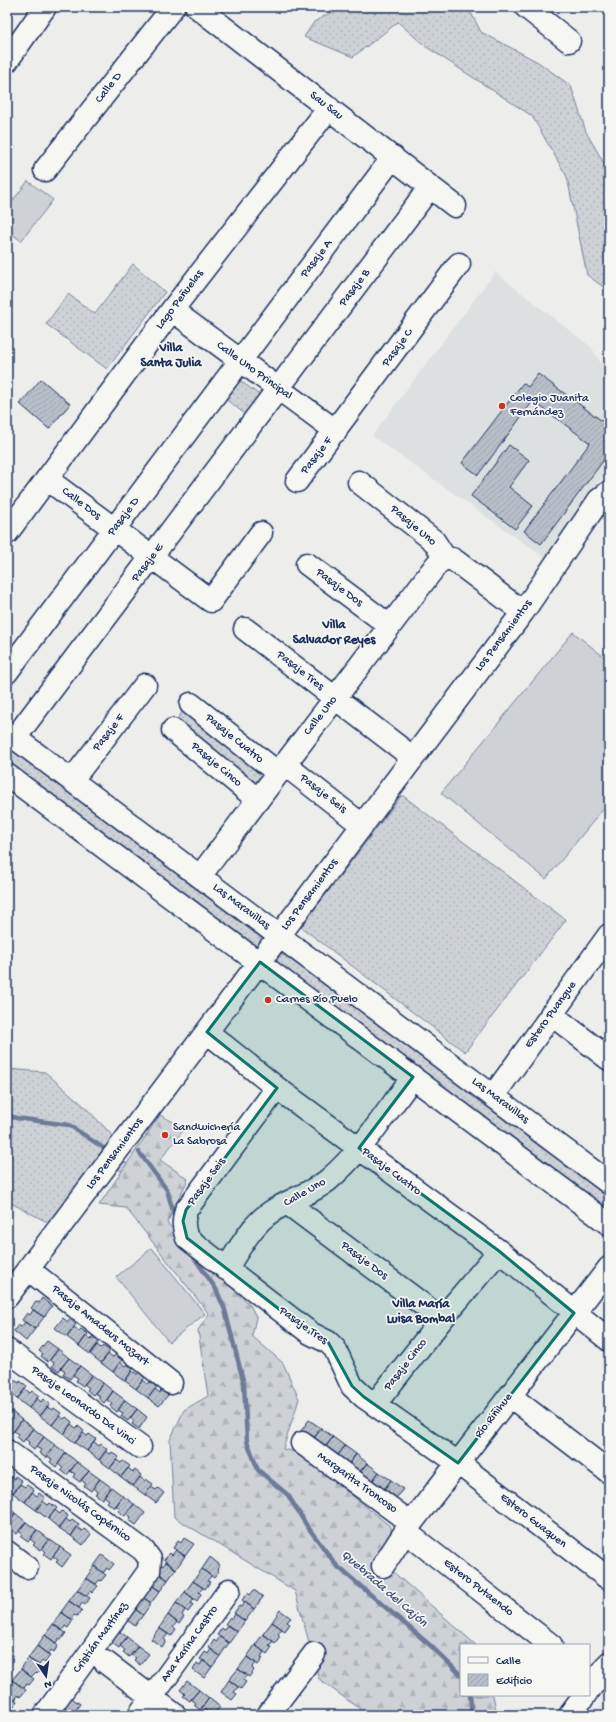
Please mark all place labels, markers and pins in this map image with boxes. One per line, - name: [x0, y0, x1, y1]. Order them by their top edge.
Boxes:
- place label: Colegio Juanita Fernández: [509, 392, 589, 420]
- marker: Colegio Juanita Fernández: [497, 401, 507, 411]
- place label: Carnes Río Puelo: [276, 993, 358, 1007]
- marker: Carnes Río Puelo: [263, 995, 273, 1005]
- place label: Sandwichería La Sabrosa: [173, 1121, 240, 1149]
- marker: Sandwichería La Sabrosa: [160, 1130, 170, 1140]

